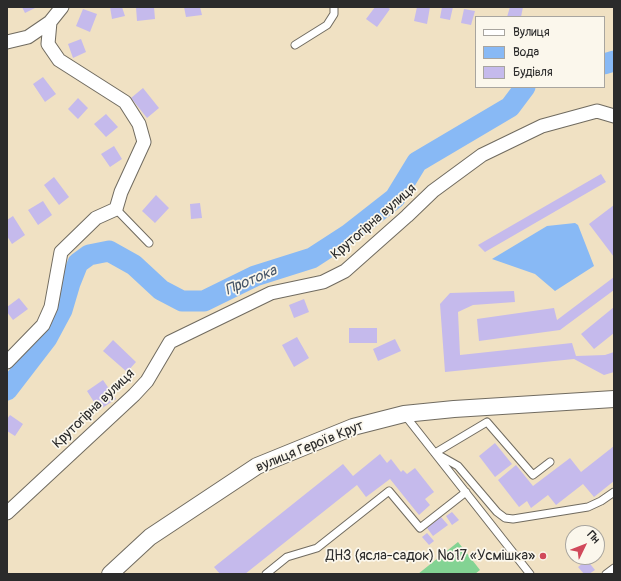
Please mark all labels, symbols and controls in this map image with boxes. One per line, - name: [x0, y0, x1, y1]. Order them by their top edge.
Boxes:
- legend: [475, 16, 605, 88]
- text: Вулиця: [513, 25, 550, 40]
- text: Вода: [513, 45, 539, 60]
- text: Будівля: [513, 65, 553, 80]
- street label: Крутогірна вулиця: [328, 180, 420, 264]
- water label: Протока: [222, 262, 280, 300]
- street label: Крутогірна вулиця: [50, 366, 138, 452]
- street label: вулиця Героїв Крут: [254, 418, 366, 476]
- north arrow: [565, 525, 605, 565]
- text: Пн: [585, 528, 602, 546]
- place label: ДНЗ (ясла-садок) №17 «Усмішка»: [326, 548, 535, 564]
- marker: ДНЗ (ясла-садок) №17 «Усмішка»: [538, 551, 548, 561]

